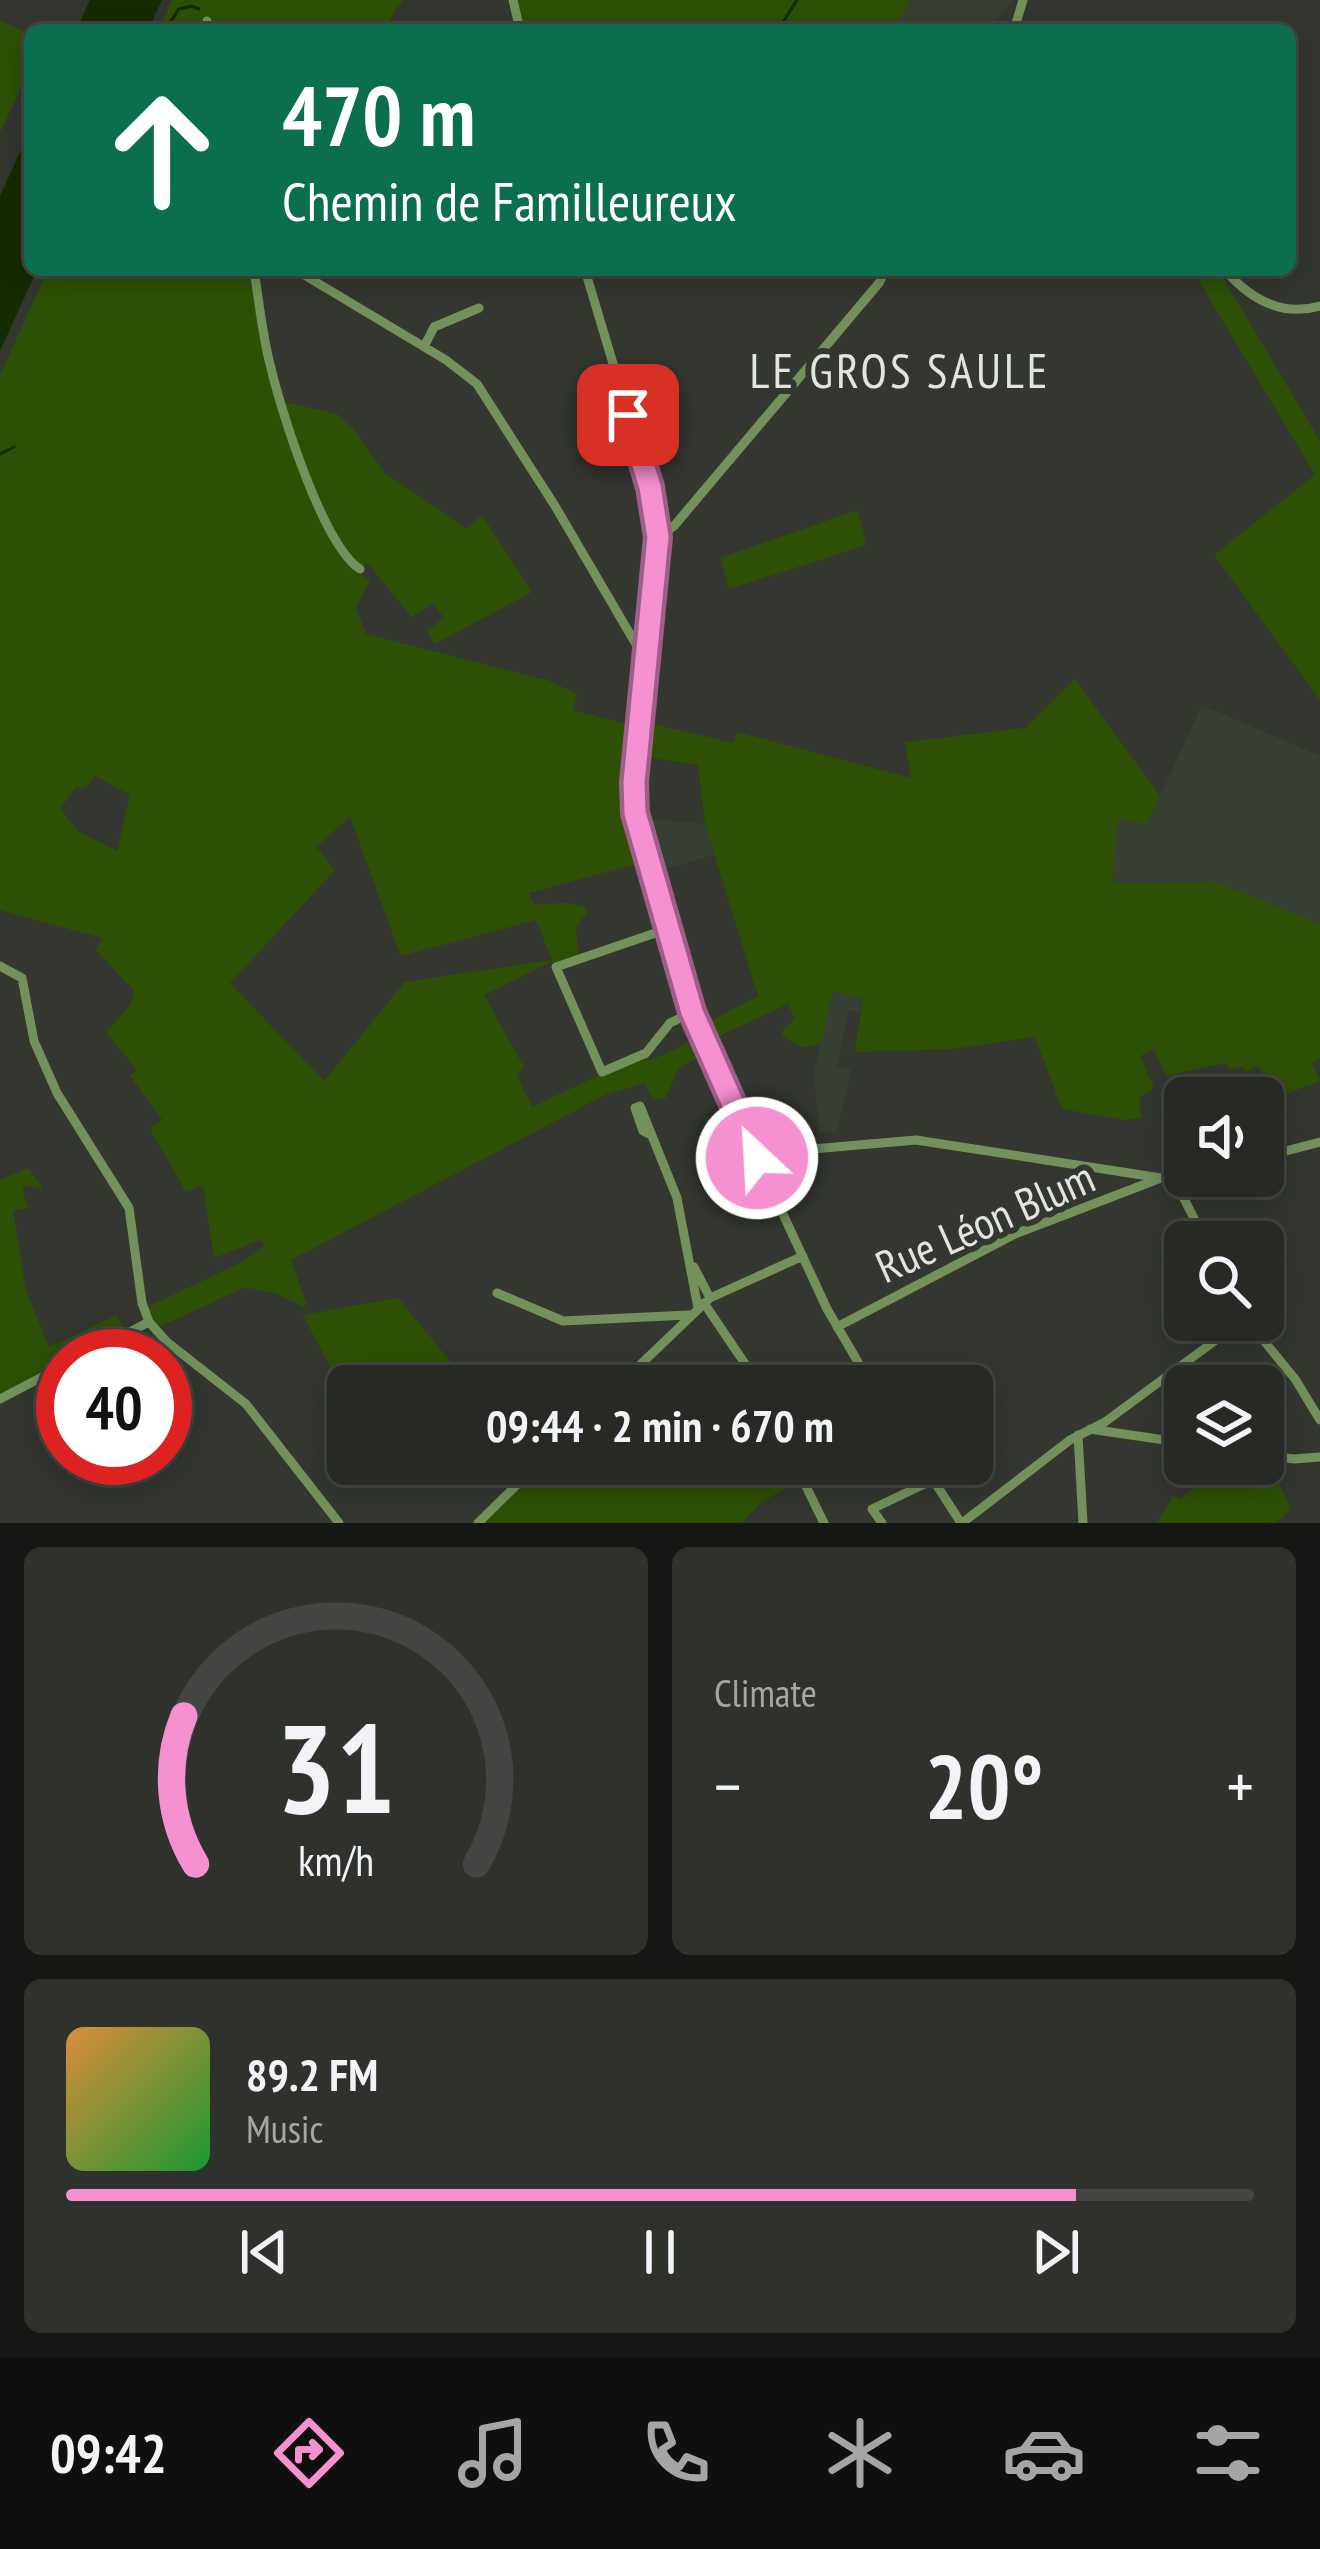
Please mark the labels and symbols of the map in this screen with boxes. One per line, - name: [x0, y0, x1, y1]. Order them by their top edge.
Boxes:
- district label: LE GROS SAULE: [750, 339, 1050, 401]
- pin: [577, 364, 679, 466]
- position arrow: [694, 1095, 820, 1221]
- street label: Rue Léon Blum: [866, 1147, 1103, 1295]
- speed limit sign: 40: [36, 1329, 192, 1485]

